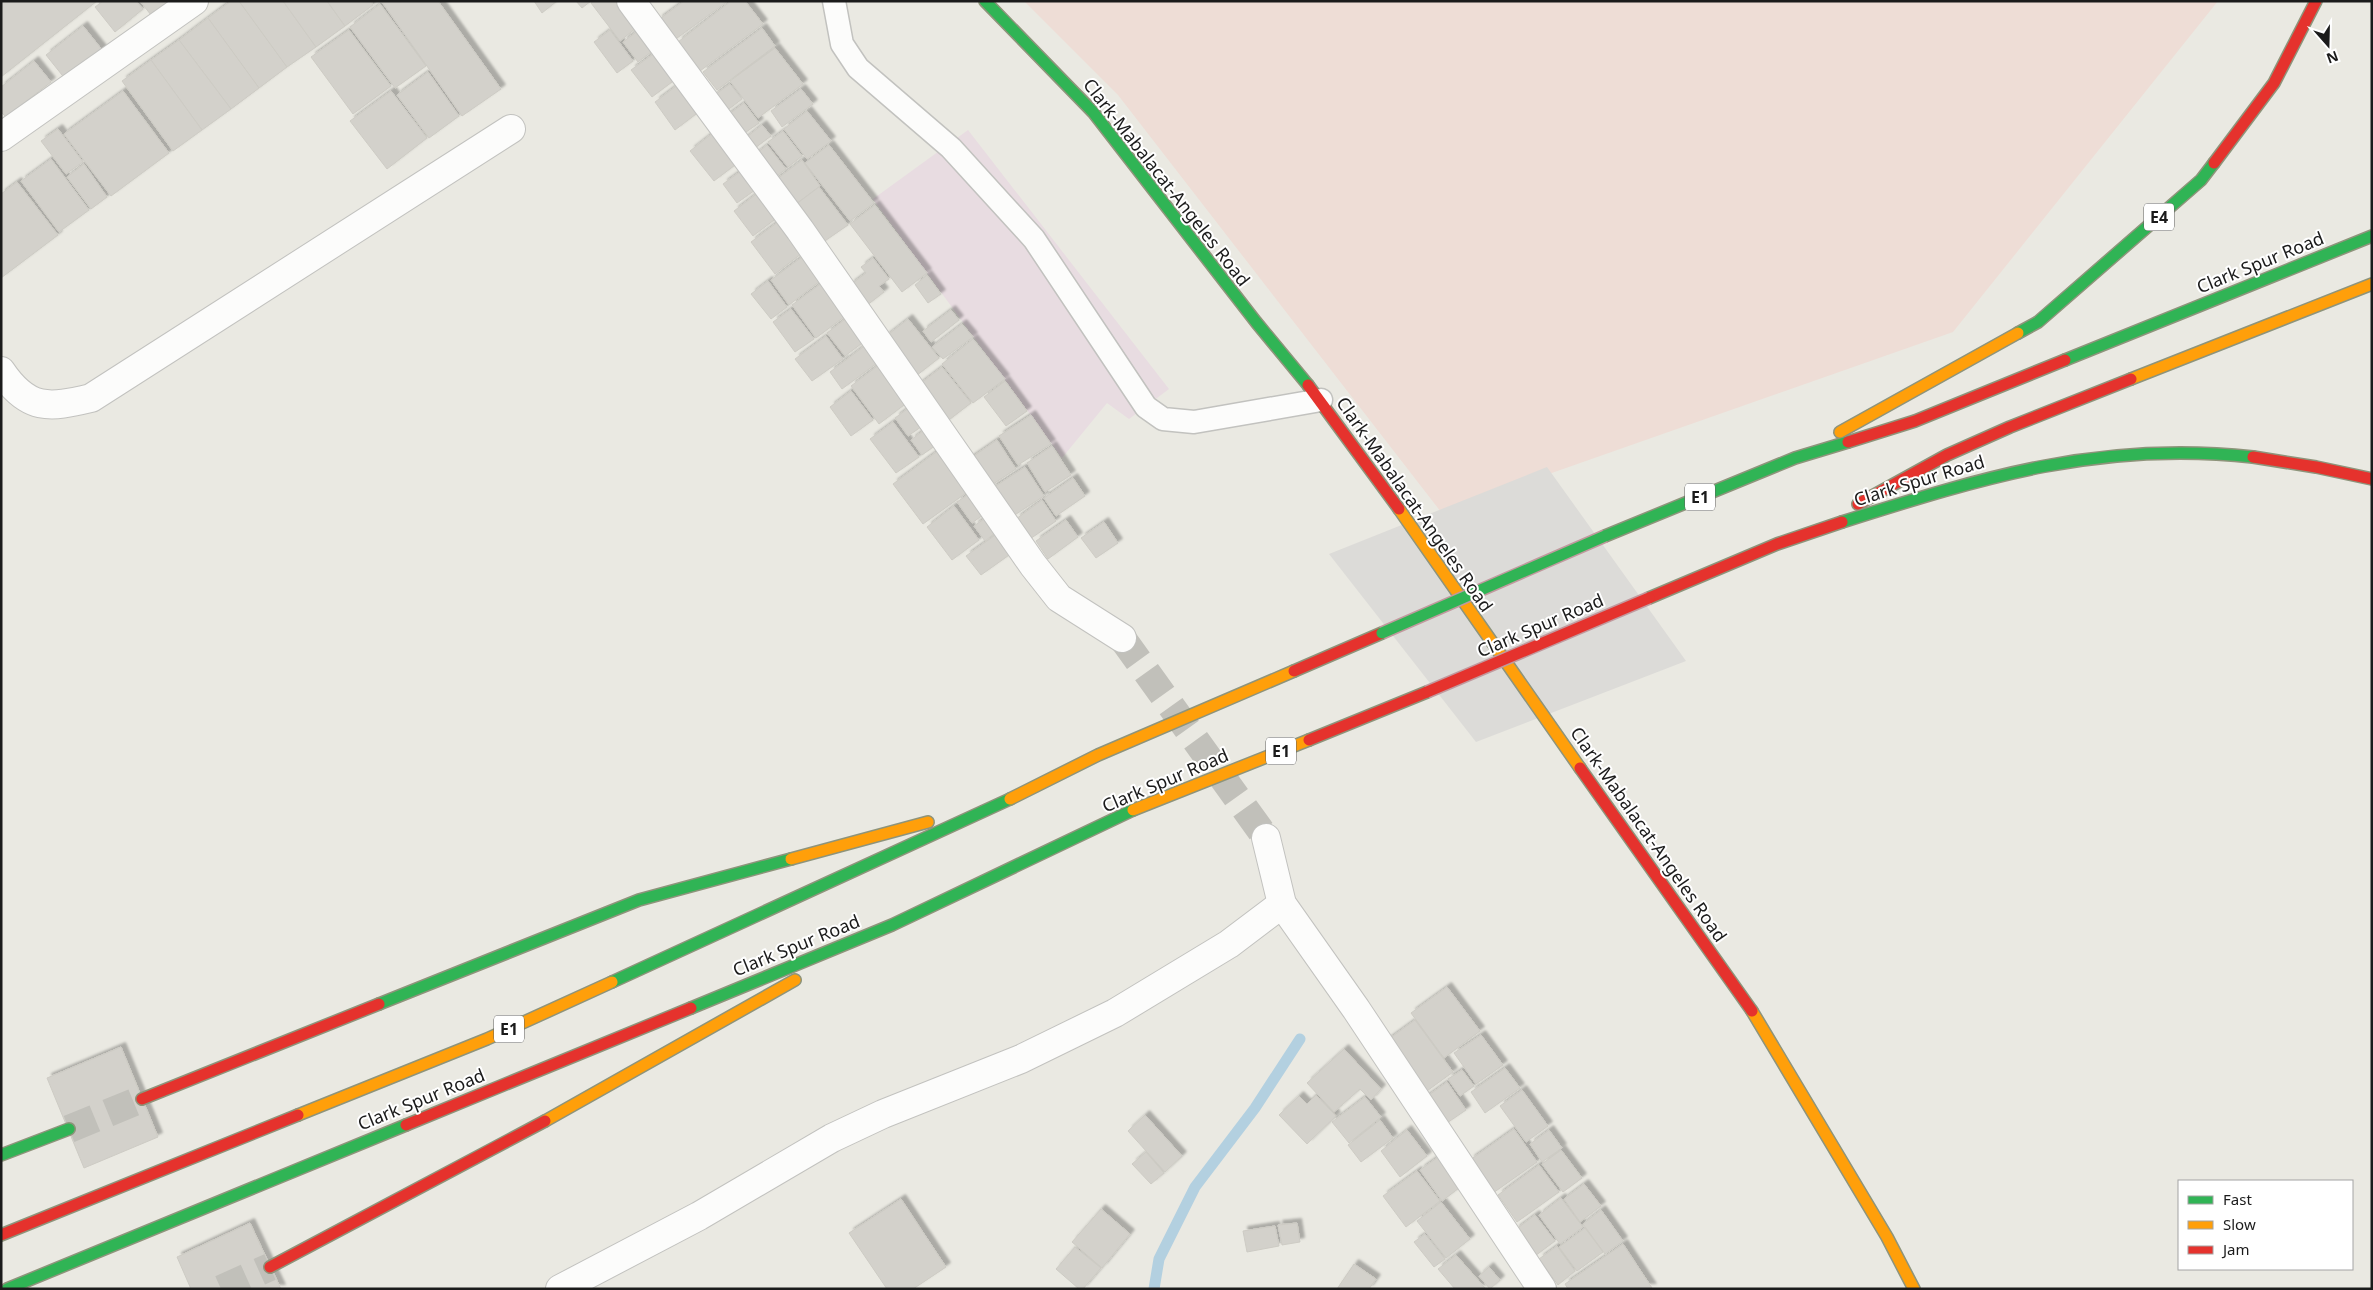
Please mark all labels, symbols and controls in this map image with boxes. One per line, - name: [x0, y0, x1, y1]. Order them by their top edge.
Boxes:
- north arrow: [2303, 20, 2353, 70]
- text: N: [2324, 47, 2341, 69]
- street label: Clark-Mabalacat-Angeles Road: [1078, 73, 1256, 291]
- road number: E4: [2144, 203, 2174, 230]
- street label: Clark Spur Road: [2193, 226, 2327, 298]
- street label: Clark-Mabalacat-Angeles Road: [1331, 392, 1499, 616]
- street label: Clark Spur Road: [1851, 449, 1987, 511]
- road number: E1: [1685, 484, 1715, 511]
- street label: Clark Spur Road: [1473, 588, 1607, 662]
- street label: Clark-Mabalacat-Angeles Road: [1565, 722, 1733, 946]
- road number: E1: [1266, 738, 1296, 764]
- street label: Clark Spur Road: [1098, 743, 1232, 817]
- street label: Clark Spur Road: [729, 909, 863, 981]
- road number: E1: [494, 1016, 524, 1042]
- street label: Clark Spur Road: [354, 1063, 488, 1135]
- legend: [2178, 1180, 2353, 1270]
- text: Fast: [2223, 1189, 2252, 1209]
- text: Slow: [2223, 1214, 2256, 1234]
- text: Jam: [2221, 1239, 2250, 1259]

